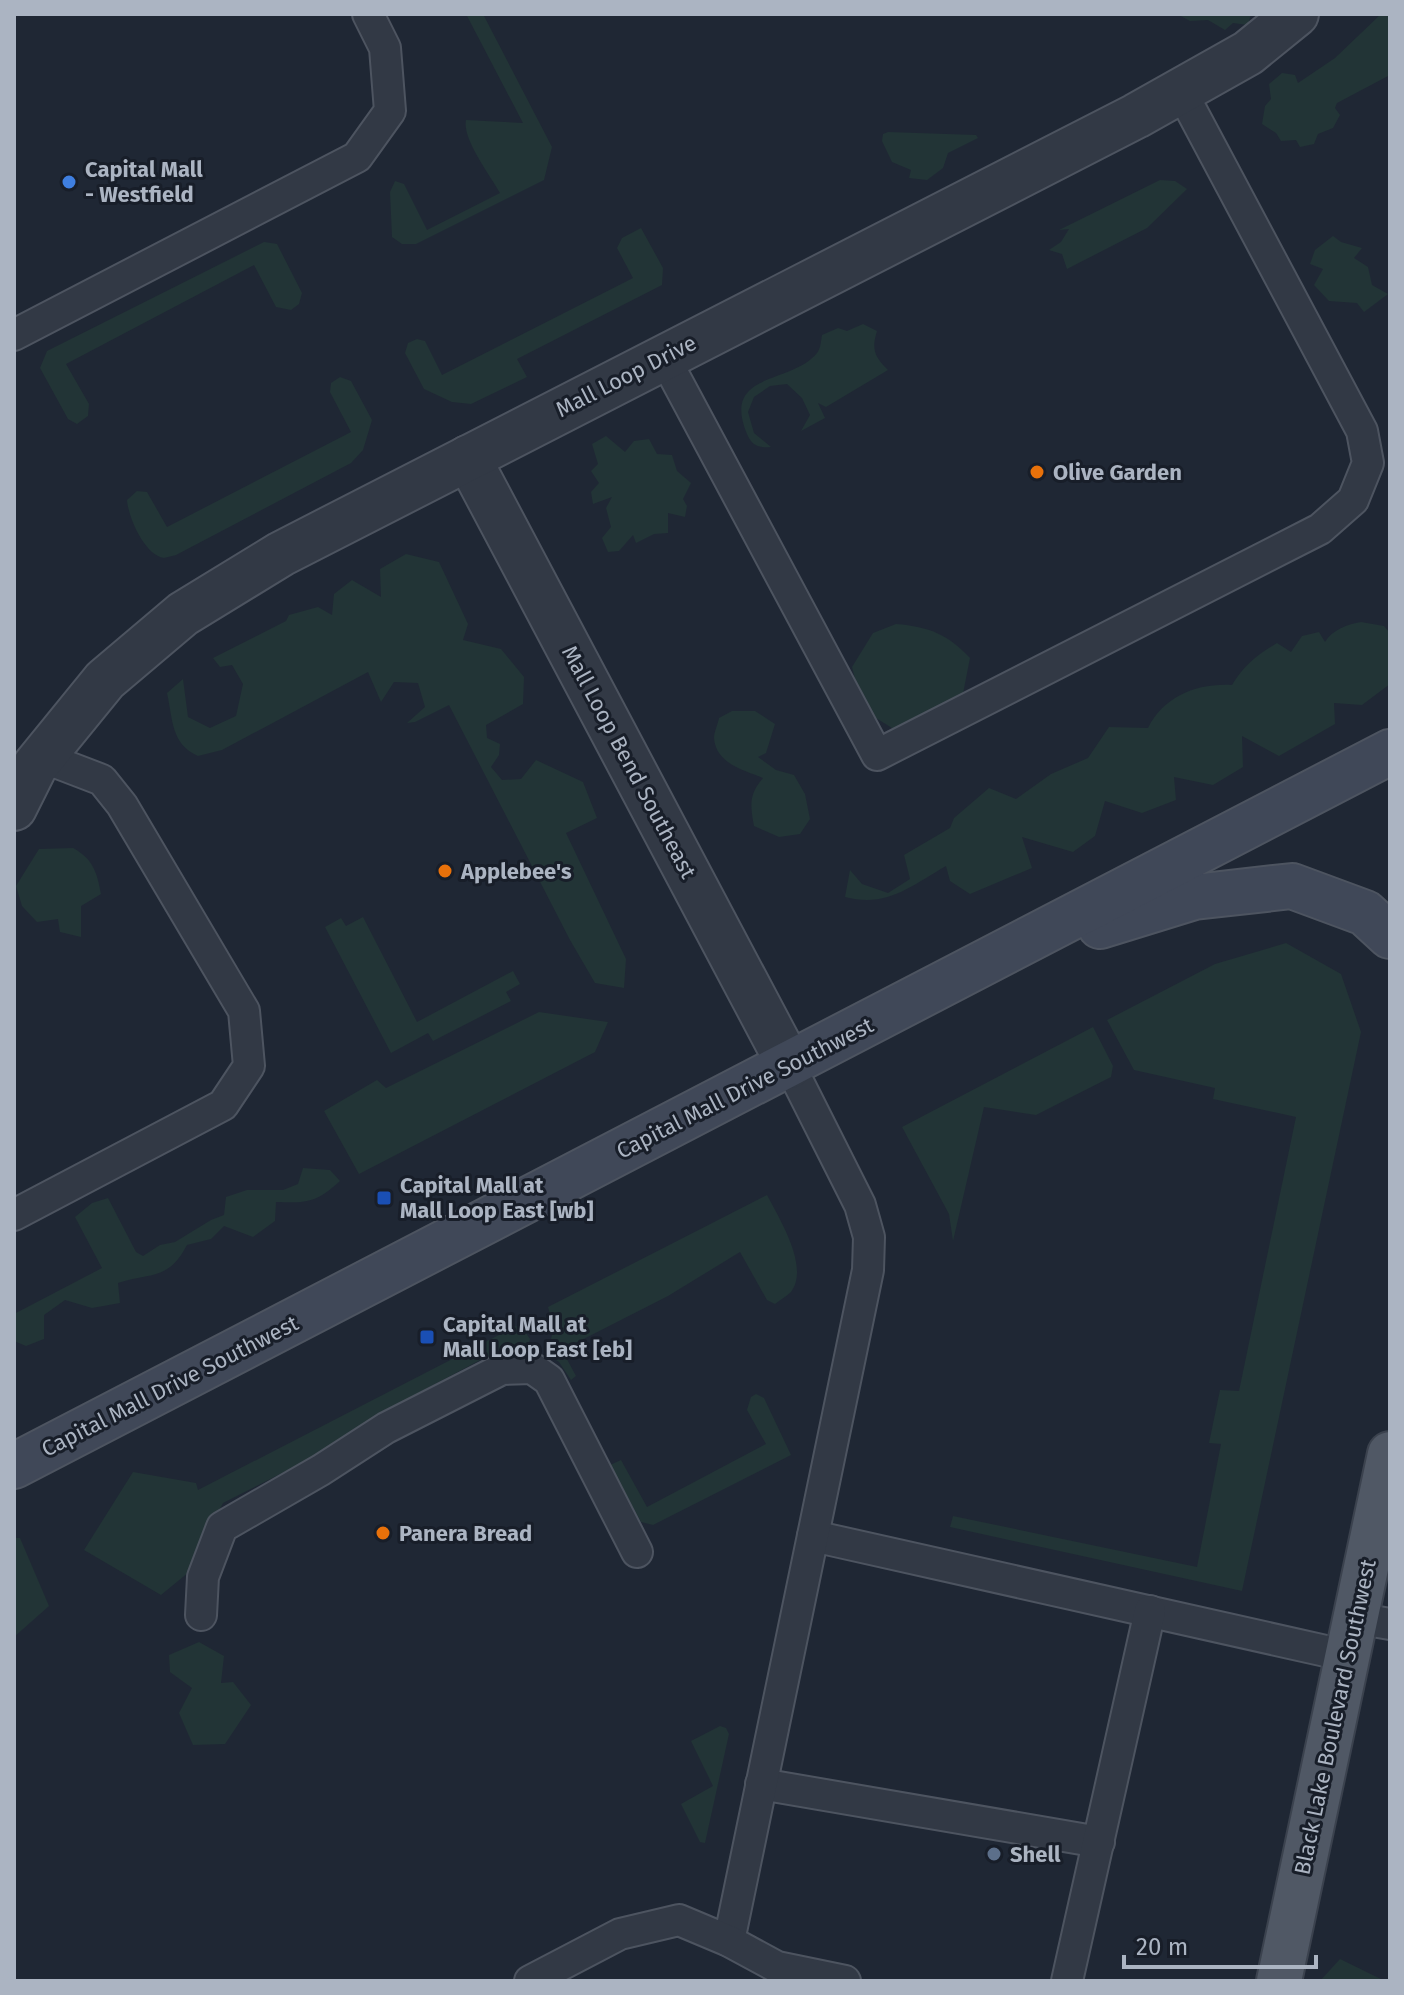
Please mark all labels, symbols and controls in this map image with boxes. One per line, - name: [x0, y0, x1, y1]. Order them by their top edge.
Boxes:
- place label: Capital Mall - Westfield: [85, 156, 203, 208]
- marker: Capital Mall - Westfield: [60, 173, 78, 191]
- street label: Mall Loop Drive: [551, 329, 701, 423]
- place label: Olive Garden: [1053, 459, 1182, 486]
- marker: Olive Garden: [1028, 463, 1046, 481]
- street label: Mall Loop Bend Southeast: [556, 641, 702, 883]
- place label: Applebee's: [460, 858, 572, 885]
- marker: Applebee's: [436, 862, 454, 880]
- street label: Capital Mall Drive Southwest: [612, 1011, 878, 1165]
- place label: Capital Mall at Mall Loop East [wb]: [400, 1172, 594, 1224]
- marker: Capital Mall at Mall Loop East [wb]: [375, 1189, 393, 1207]
- street label: Capital Mall Drive Southwest: [37, 1309, 303, 1463]
- place label: Capital Mall at Mall Loop East [eb]: [443, 1311, 632, 1363]
- marker: Capital Mall at Mall Loop East [eb]: [418, 1328, 436, 1346]
- place label: Panera Bread: [399, 1520, 532, 1547]
- marker: Panera Bread: [374, 1524, 392, 1542]
- street label: Black Lake Boulevard Southwest: [1288, 1557, 1382, 1877]
- place label: Shell: [1010, 1841, 1061, 1868]
- marker: Shell: [985, 1845, 1003, 1863]
- scale bar: [1124, 1919, 1316, 1969]
- text: 20 m: [1136, 1933, 1188, 1961]

